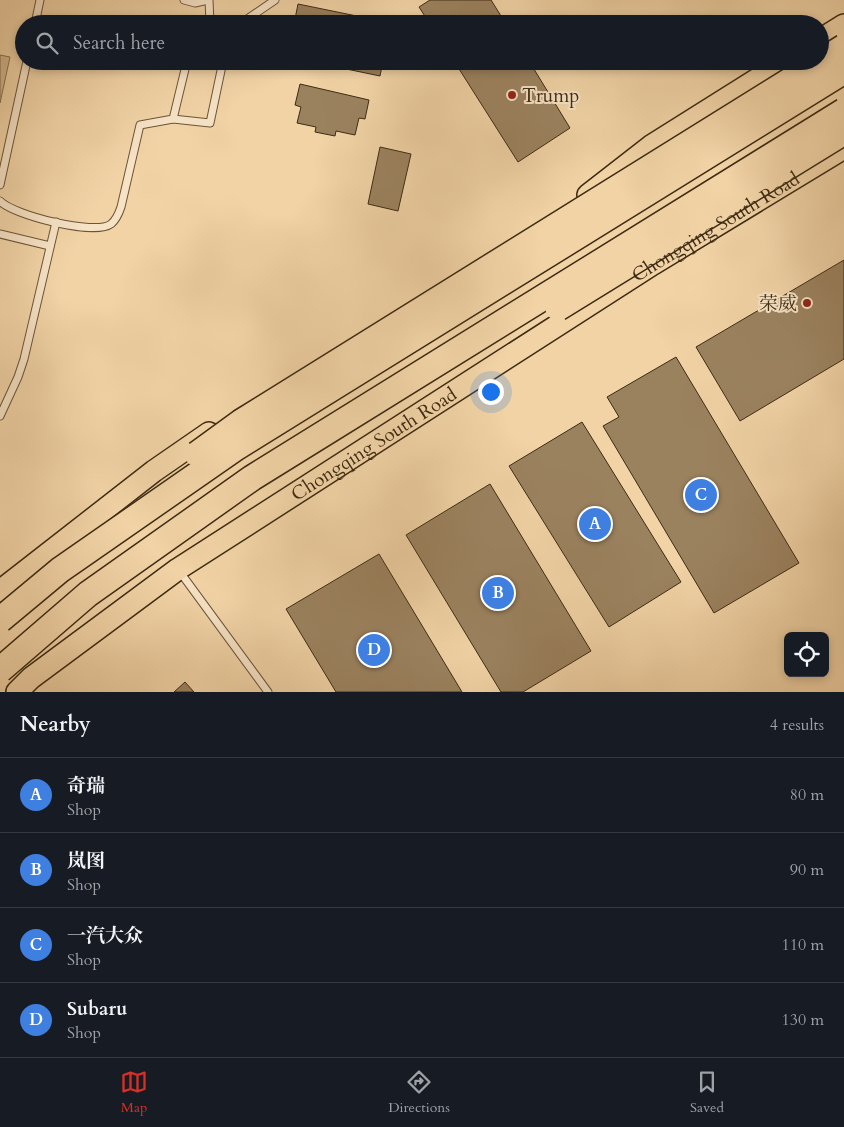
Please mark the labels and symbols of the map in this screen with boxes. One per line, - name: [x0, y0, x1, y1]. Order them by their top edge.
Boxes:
- place label: Trump: [522, 83, 579, 109]
- marker: Trump: [506, 89, 518, 101]
- street label: Chongqing South Road: [627, 166, 805, 288]
- place label: 荣威: [759, 291, 797, 317]
- marker: 荣威: [801, 297, 813, 309]
- your location: [478, 379, 504, 405]
- street label: Chongqing South Road: [286, 381, 462, 507]
- pin: C: [685, 476, 717, 514]
- pin: A: [579, 505, 611, 543]
- pin: B: [482, 574, 514, 612]
- pin: D: [358, 631, 390, 669]

